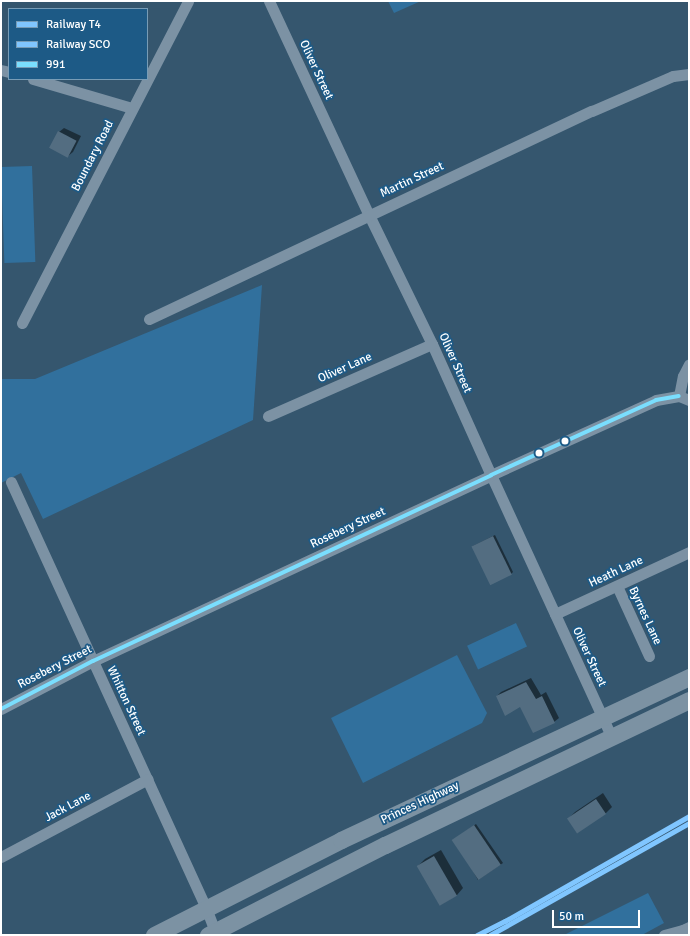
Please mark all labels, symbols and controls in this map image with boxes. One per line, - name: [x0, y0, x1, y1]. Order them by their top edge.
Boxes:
- legend: [8, 8, 148, 80]
- text: Railway T4: [46, 17, 101, 32]
- text: Railway SCO: [46, 37, 110, 52]
- street label: Oliver Street: [296, 38, 336, 102]
- text: 991: [46, 57, 65, 72]
- street label: Boundary Road: [69, 118, 117, 194]
- street label: Martin Street: [378, 159, 446, 201]
- street label: Oliver Street: [435, 331, 475, 395]
- street label: Oliver Lane: [316, 350, 374, 386]
- unlabelled marker: [560, 436, 570, 446]
- unlabelled marker: [534, 448, 544, 458]
- street label: Rosebery Street: [308, 504, 388, 552]
- street label: Heath Lane: [587, 553, 645, 591]
- street label: Byrnes Lane: [625, 585, 665, 647]
- street label: Oliver Street: [569, 625, 609, 689]
- street label: Rosebery Street: [16, 642, 94, 692]
- street label: Whitton Street: [104, 664, 148, 738]
- street label: Princes Highway: [379, 779, 461, 827]
- street label: Jack Lane: [42, 789, 94, 825]
- scale bar: [554, 902, 642, 928]
- text: 50 m: [559, 909, 584, 924]

